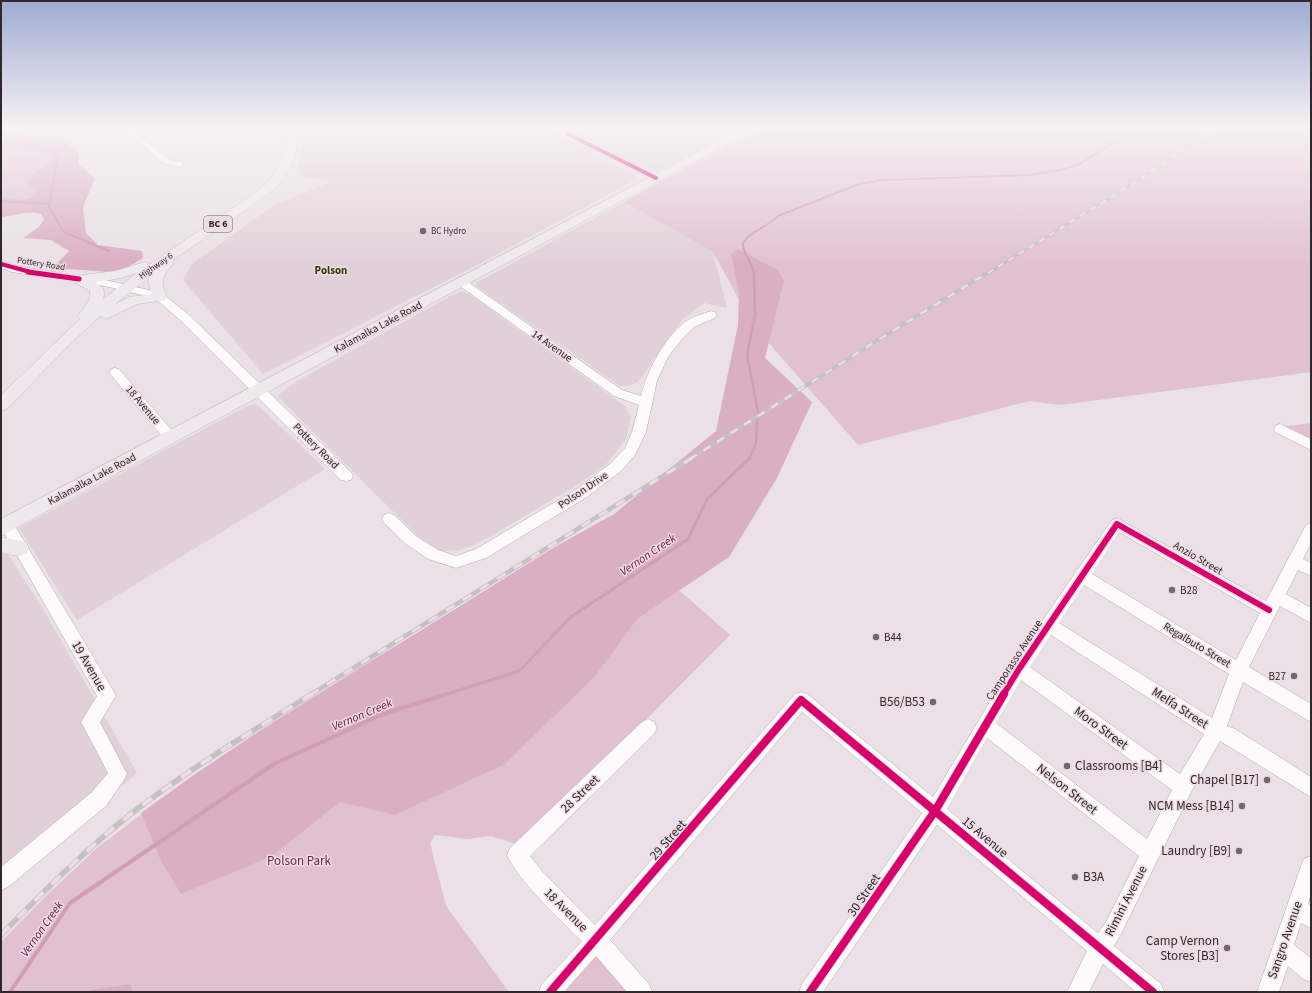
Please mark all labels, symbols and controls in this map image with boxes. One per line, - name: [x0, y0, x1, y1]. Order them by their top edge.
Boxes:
- road number: BC 6: [204, 216, 232, 232]
- place label: BC Hydro: [431, 225, 466, 238]
- marker: BC Hydro: [418, 226, 428, 236]
- street label: Highway 6: [136, 249, 176, 282]
- street label: Pottery Road: [16, 254, 66, 274]
- district label: Polson: [315, 263, 347, 278]
- street label: Kalamalka Lake Road: [331, 297, 425, 357]
- street label: 14 Avenue: [528, 326, 576, 366]
- street label: 18 Avenue: [122, 382, 164, 428]
- street label: Pottery Road: [290, 420, 342, 472]
- street label: Kalamalka Lake Road: [45, 449, 139, 509]
- street label: Polson Drive: [555, 467, 611, 512]
- water label: Vernon Creek: [617, 530, 680, 580]
- street label: Anzio Street: [1170, 538, 1226, 578]
- place label: B28: [1180, 583, 1198, 598]
- marker: B28: [1167, 585, 1177, 595]
- street label: Camporasso Avenue: [982, 616, 1046, 703]
- street label: Regalbuto Street: [1160, 619, 1234, 671]
- place label: B44: [884, 630, 902, 645]
- marker: B44: [871, 632, 881, 642]
- street label: 19 Avenue: [67, 637, 111, 695]
- place label: B27: [1269, 669, 1286, 684]
- marker: B27: [1289, 671, 1299, 681]
- street label: Melfa Street: [1148, 683, 1212, 733]
- place label: B56/B53: [879, 693, 925, 711]
- water label: Vernon Creek: [329, 694, 395, 735]
- marker: B56/B53: [928, 697, 938, 707]
- street label: Moro Street: [1070, 702, 1132, 754]
- place label: Classrooms [B4]: [1075, 757, 1162, 775]
- street label: Nelson Street: [1033, 759, 1102, 819]
- marker: Classrooms [B4]: [1062, 761, 1072, 771]
- street label: 28 Street: [556, 770, 604, 817]
- place label: Chapel [B17]: [1190, 771, 1259, 789]
- marker: Chapel [B17]: [1262, 775, 1272, 785]
- place label: NCM Mess [B14]: [1148, 797, 1234, 815]
- marker: NCM Mess [B14]: [1237, 801, 1247, 811]
- street label: 15 Avenue: [958, 812, 1012, 862]
- street label: 29 Street: [645, 815, 691, 864]
- place label: Laundry [B9]: [1161, 842, 1231, 860]
- marker: Laundry [B9]: [1234, 846, 1244, 856]
- park label: Polson Park: [267, 852, 332, 870]
- street label: Rimini Avenue: [1100, 862, 1152, 940]
- place label: B3A: [1083, 868, 1105, 886]
- street label: 30 Street: [843, 870, 885, 920]
- marker: B3A: [1070, 872, 1080, 882]
- street label: 18 Avenue: [540, 884, 592, 936]
- water label: Vernon Creek: [17, 897, 68, 960]
- street label: Sangro Avenue: [1263, 899, 1307, 981]
- place label: Camp Vernon Stores [B3]: [1146, 932, 1219, 965]
- marker: Camp Vernon Stores [B3]: [1222, 943, 1232, 953]

